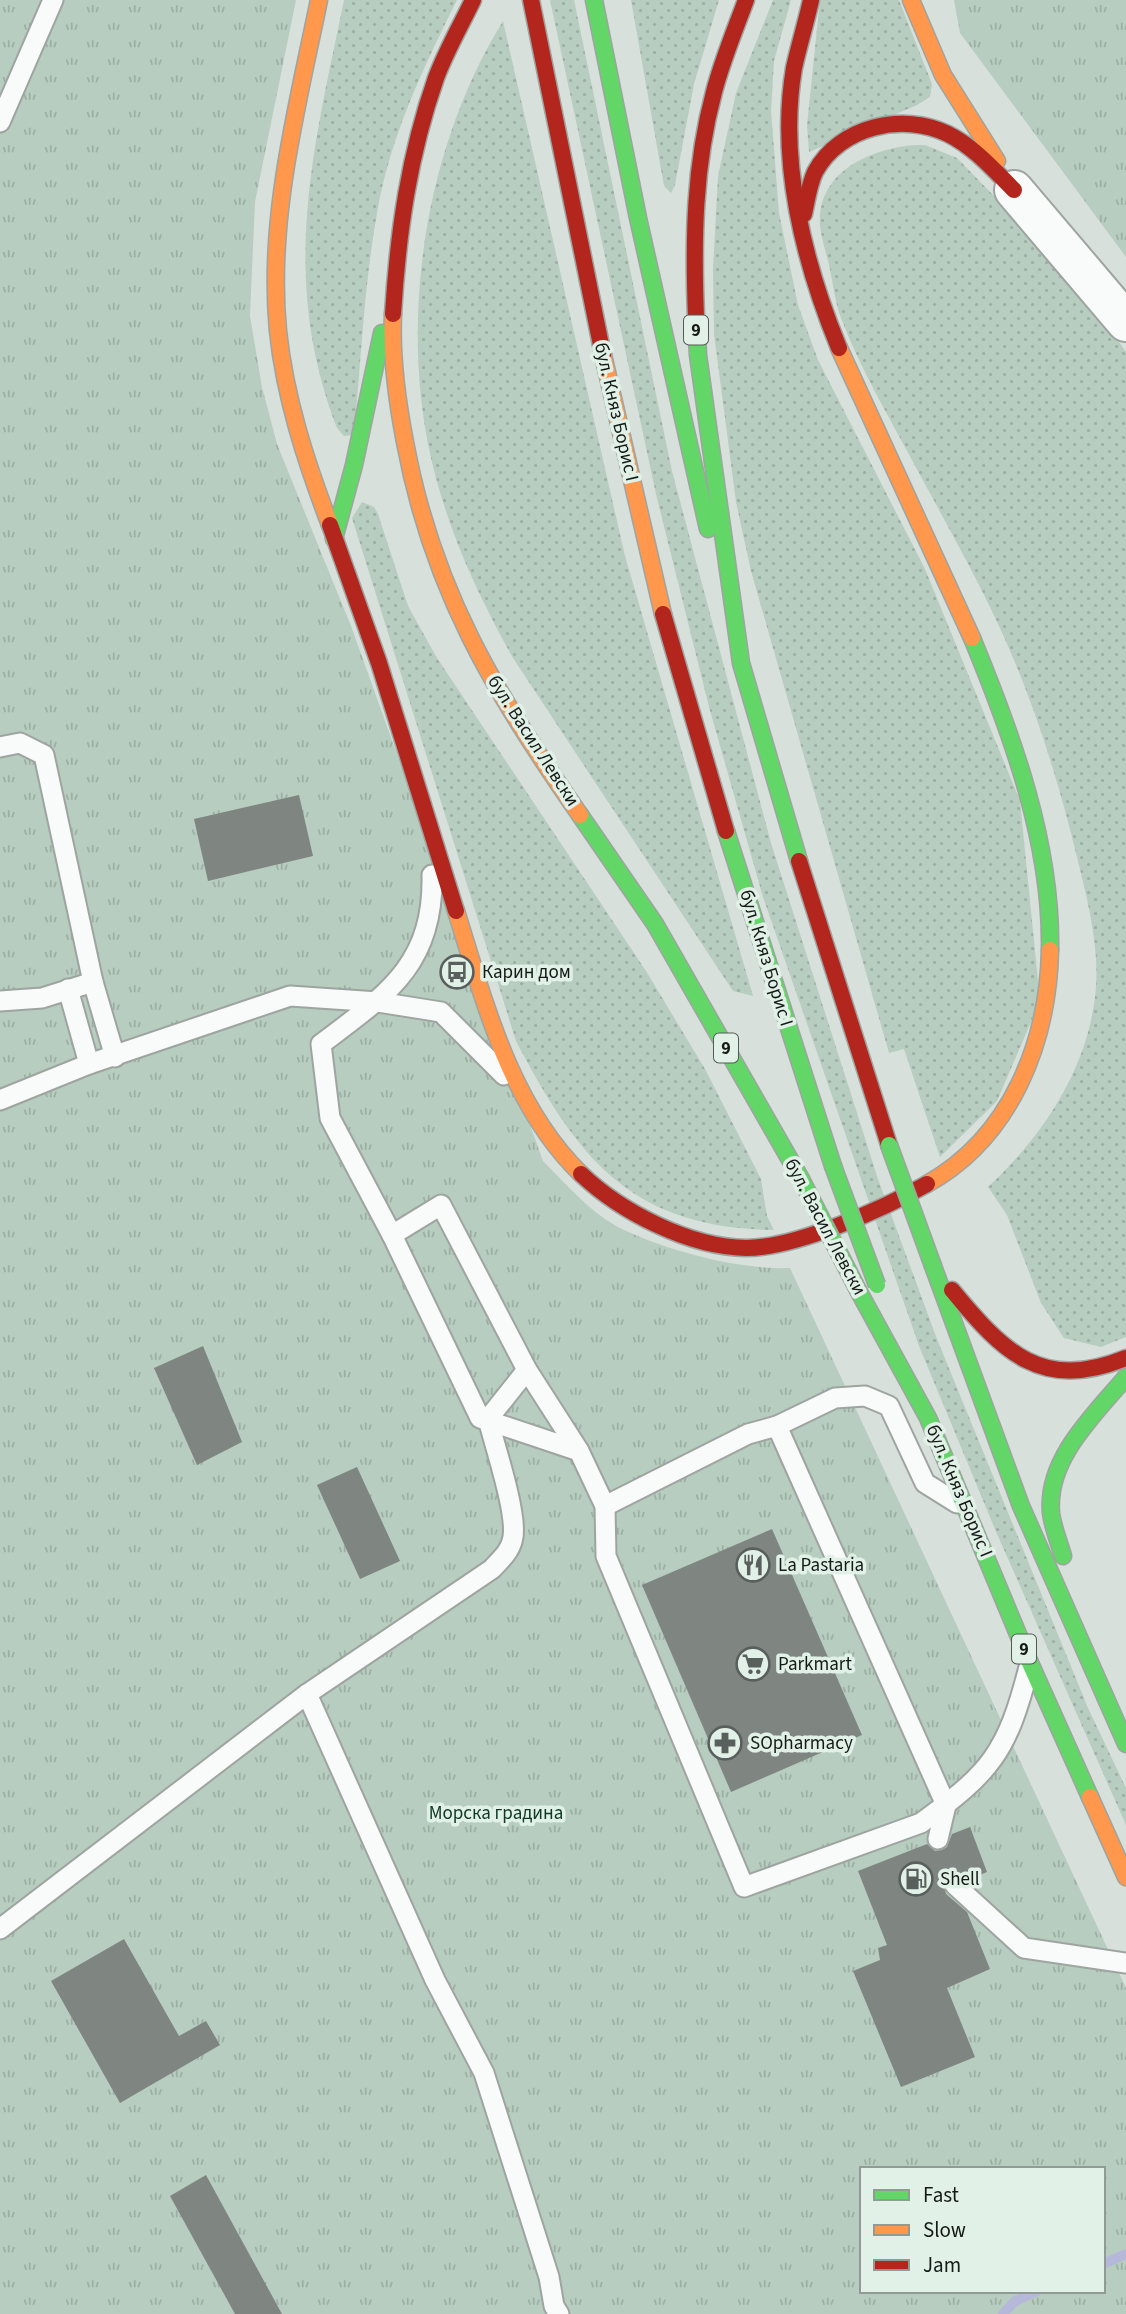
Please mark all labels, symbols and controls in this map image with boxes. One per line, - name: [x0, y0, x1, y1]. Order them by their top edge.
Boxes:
- road number: 9: [684, 316, 708, 344]
- street label: бул. Княз Борис I: [587, 340, 645, 484]
- street label: бул. Васил Левски: [480, 670, 586, 812]
- street label: бул. Княз Борис I: [732, 886, 800, 1030]
- bus stop icon: Карин дом: [438, 953, 476, 991]
- place label: Карин дом: [482, 959, 571, 986]
- road number: 9: [714, 1034, 738, 1063]
- street label: бул. Васил Левски: [778, 1154, 872, 1300]
- street label: бул. Княз Борис I: [919, 1421, 999, 1561]
- restaurant icon: La Pastaria: [734, 1546, 772, 1584]
- place label: La Pastaria: [778, 1552, 864, 1579]
- road number: 9: [1012, 1634, 1036, 1664]
- supermarket icon: Parkmart: [734, 1645, 772, 1683]
- place label: Parkmart: [778, 1651, 852, 1678]
- pharmacy icon: SOpharmacy: [706, 1724, 744, 1762]
- place label: SOpharmacy: [750, 1730, 853, 1757]
- park label: Морска градина: [429, 1800, 563, 1827]
- fuel station icon: Shell: [897, 1860, 935, 1898]
- place label: Shell: [940, 1866, 980, 1893]
- legend: [860, 2167, 1105, 2293]
- text: Fast: [923, 2180, 959, 2210]
- text: Slow: [923, 2215, 966, 2245]
- text: Jam: [923, 2250, 961, 2280]

